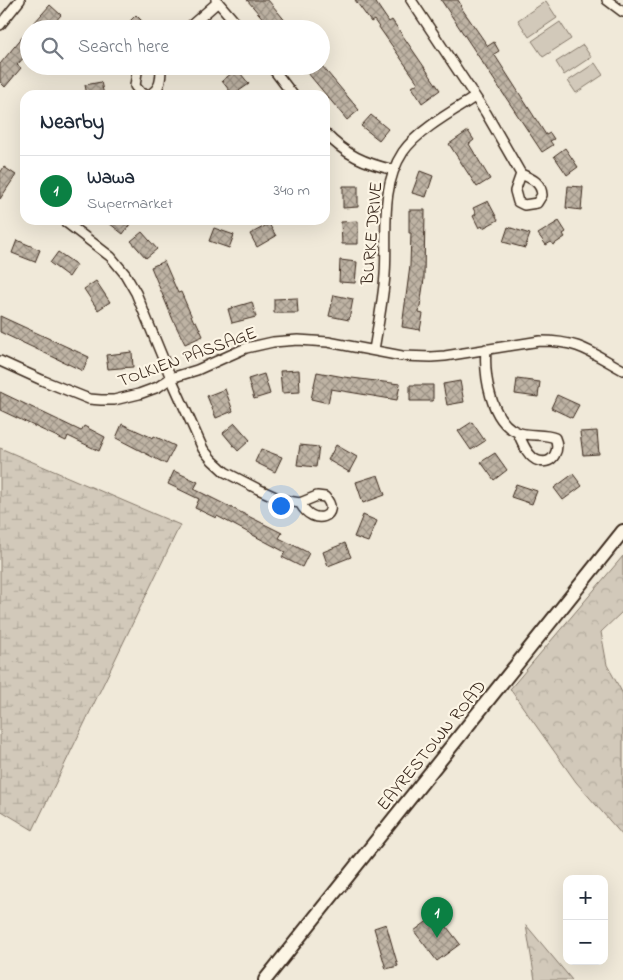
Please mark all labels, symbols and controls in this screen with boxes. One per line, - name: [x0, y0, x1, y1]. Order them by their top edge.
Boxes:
- search box: [20, 20, 330, 75]
- icon: search: [38, 34, 66, 62]
- text: Search here: [78, 34, 169, 61]
- text: Nearby: [40, 108, 104, 138]
- text: Wawa: [87, 165, 135, 192]
- text: 1: [53, 179, 59, 203]
- text: 340 m: [273, 179, 310, 203]
- street label: BURKE DRIVE: [355, 181, 390, 287]
- text: Supermarket: [87, 192, 173, 216]
- street label: TOLKIEN PASSAGE: [115, 321, 261, 395]
- your location: [268, 493, 294, 519]
- street label: EAYRESTOWN ROAD: [372, 675, 494, 817]
- map controls: [563, 875, 608, 965]
- button: +: [563, 875, 608, 920]
- pin: 1: [421, 897, 453, 938]
- button: −: [563, 920, 608, 965]

